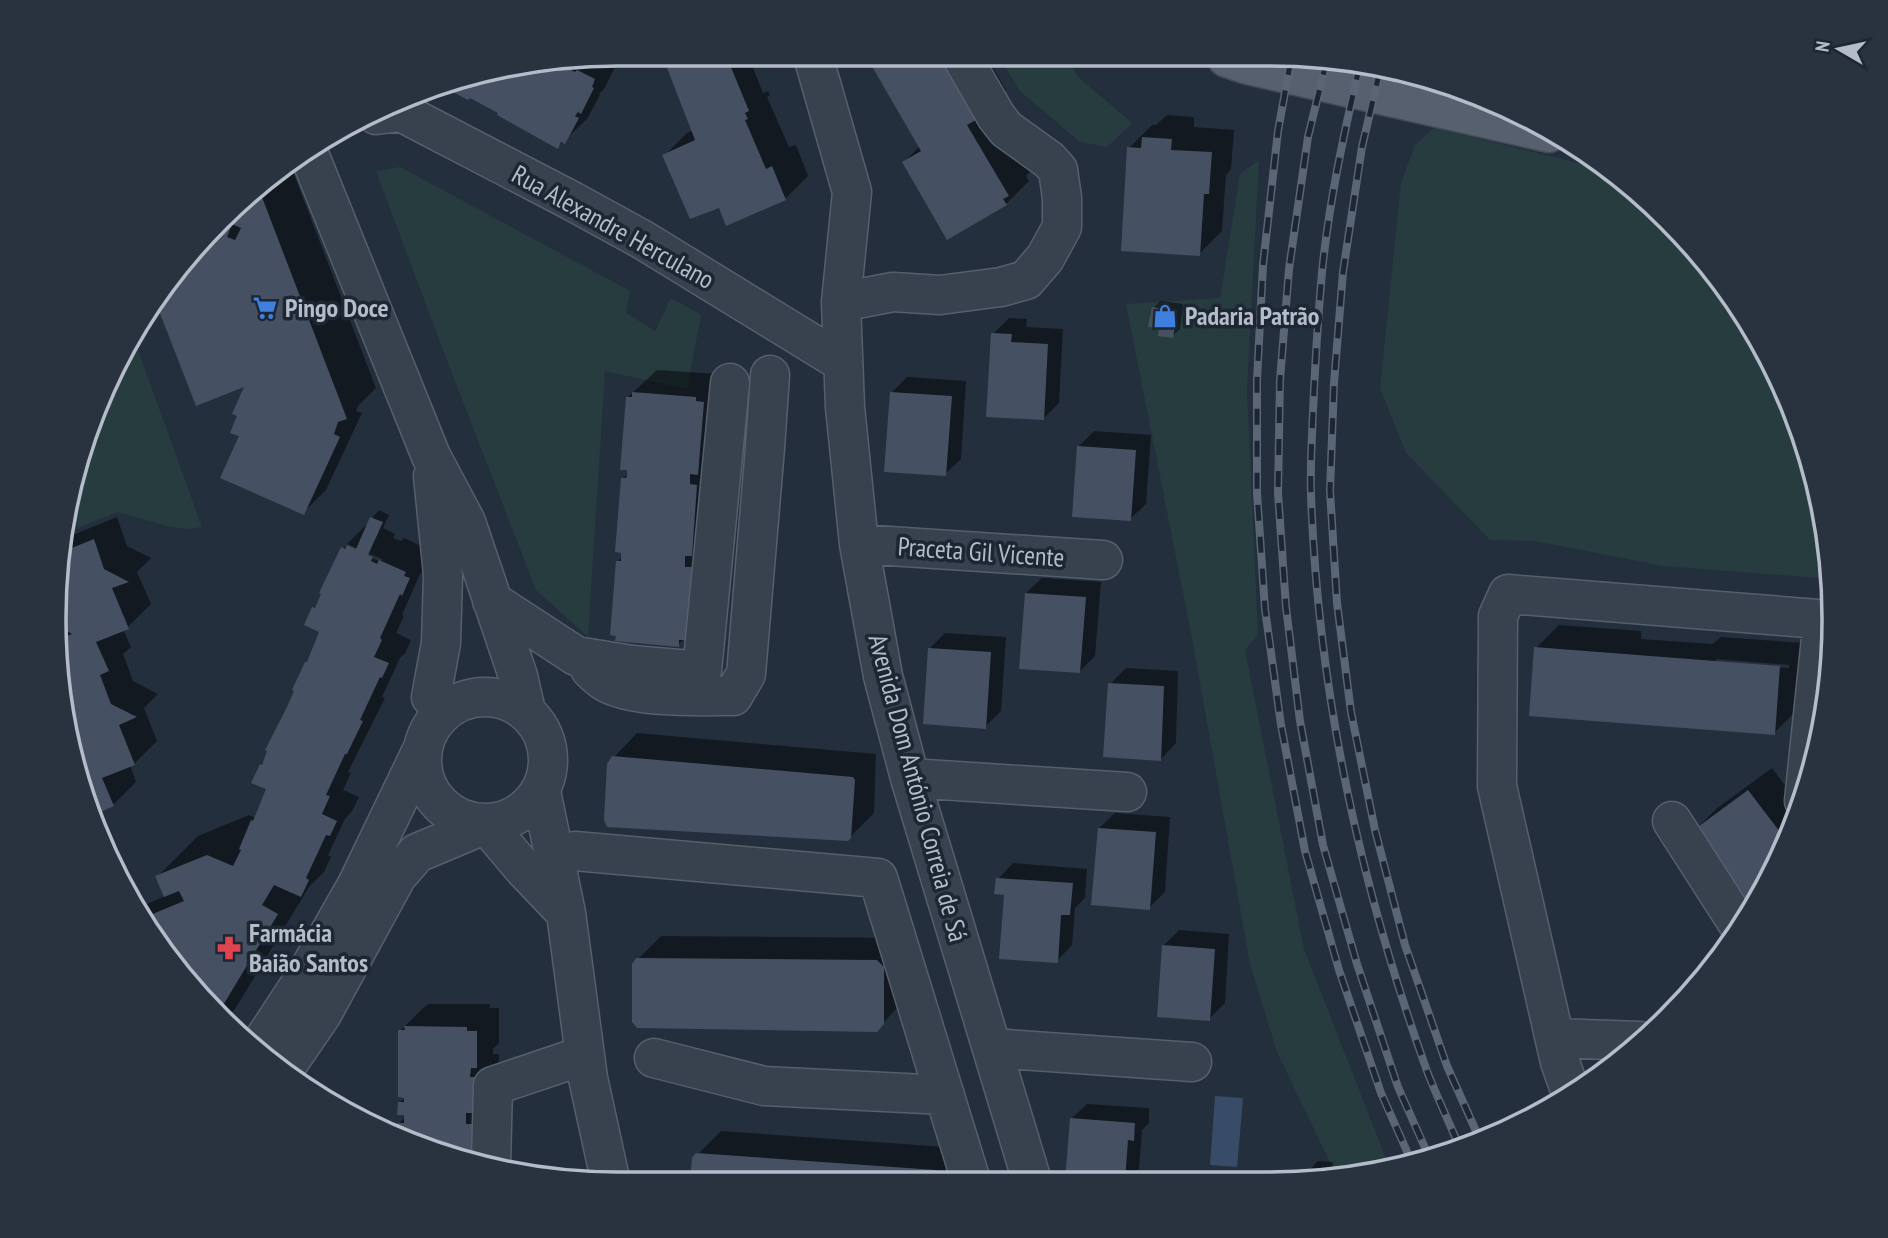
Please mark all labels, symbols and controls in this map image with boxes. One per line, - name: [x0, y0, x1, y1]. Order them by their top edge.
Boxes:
- north arrow: [1804, 14, 1874, 84]
- text: N: [1810, 39, 1835, 53]
- street label: Rua Alexandre Herculano: [506, 157, 720, 296]
- place label: Pingo Doce: [285, 291, 389, 324]
- supermarket icon: Pingo Doce: [251, 294, 279, 322]
- place label: Padaria Patrão: [1185, 299, 1319, 332]
- shop icon: Padaria Patrão: [1151, 302, 1179, 330]
- street label: Praceta Gil Vicente: [897, 529, 1065, 574]
- street label: Avenida Dom António Correia de Sá: [862, 631, 975, 945]
- place label: Farmácia Baião Santos: [249, 916, 368, 979]
- pharmacy icon: Farmácia Baião Santos: [215, 934, 243, 962]

